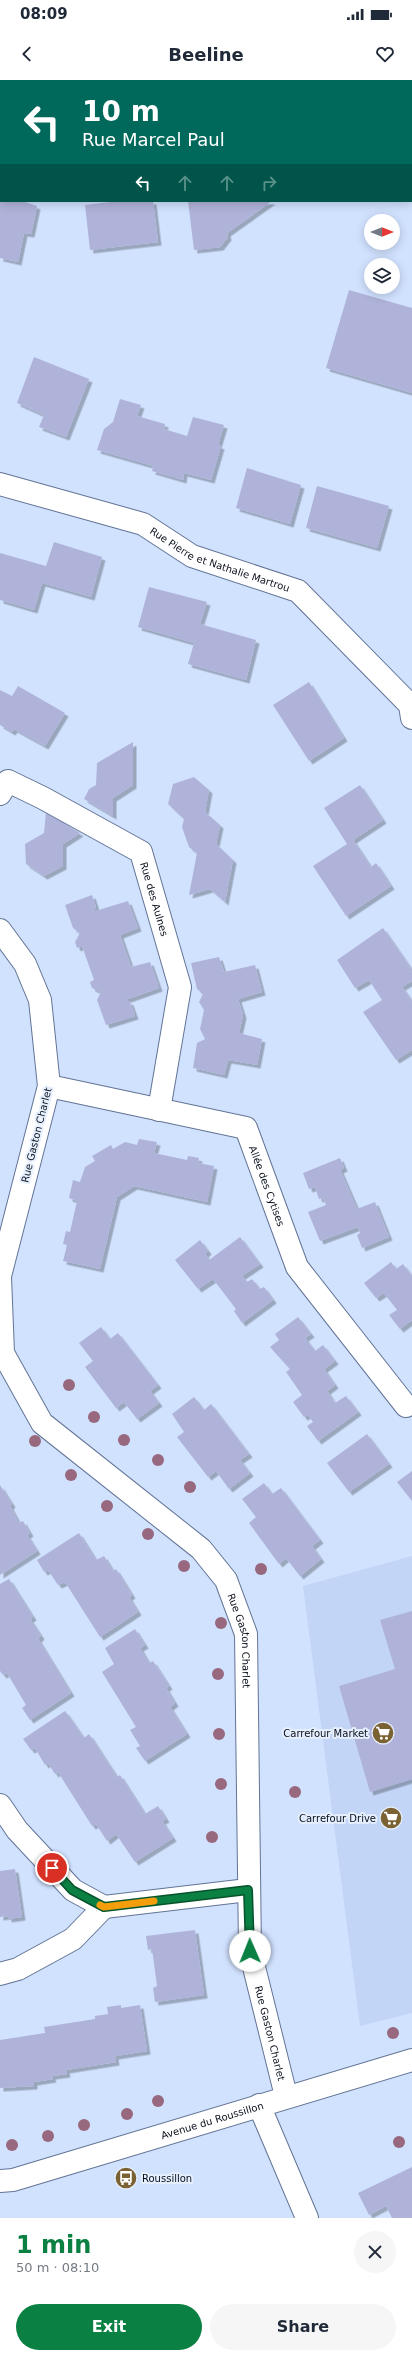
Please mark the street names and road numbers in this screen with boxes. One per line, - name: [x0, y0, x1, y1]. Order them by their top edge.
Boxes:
- street label: Rue Pierre et Nathalie Martrou: [148, 525, 291, 594]
- street label: Rue des Aulnes: [138, 861, 170, 938]
- street label: Rue Gaston Charlet: [19, 1087, 54, 1184]
- street label: Allée des Cytises: [247, 1144, 287, 1228]
- street label: Rue Gaston Charlet: [225, 1592, 252, 1688]
- street label: Rue Gaston Charlet: [253, 1985, 287, 2082]
- street label: Avenue du Roussillon: [160, 2100, 265, 2141]

